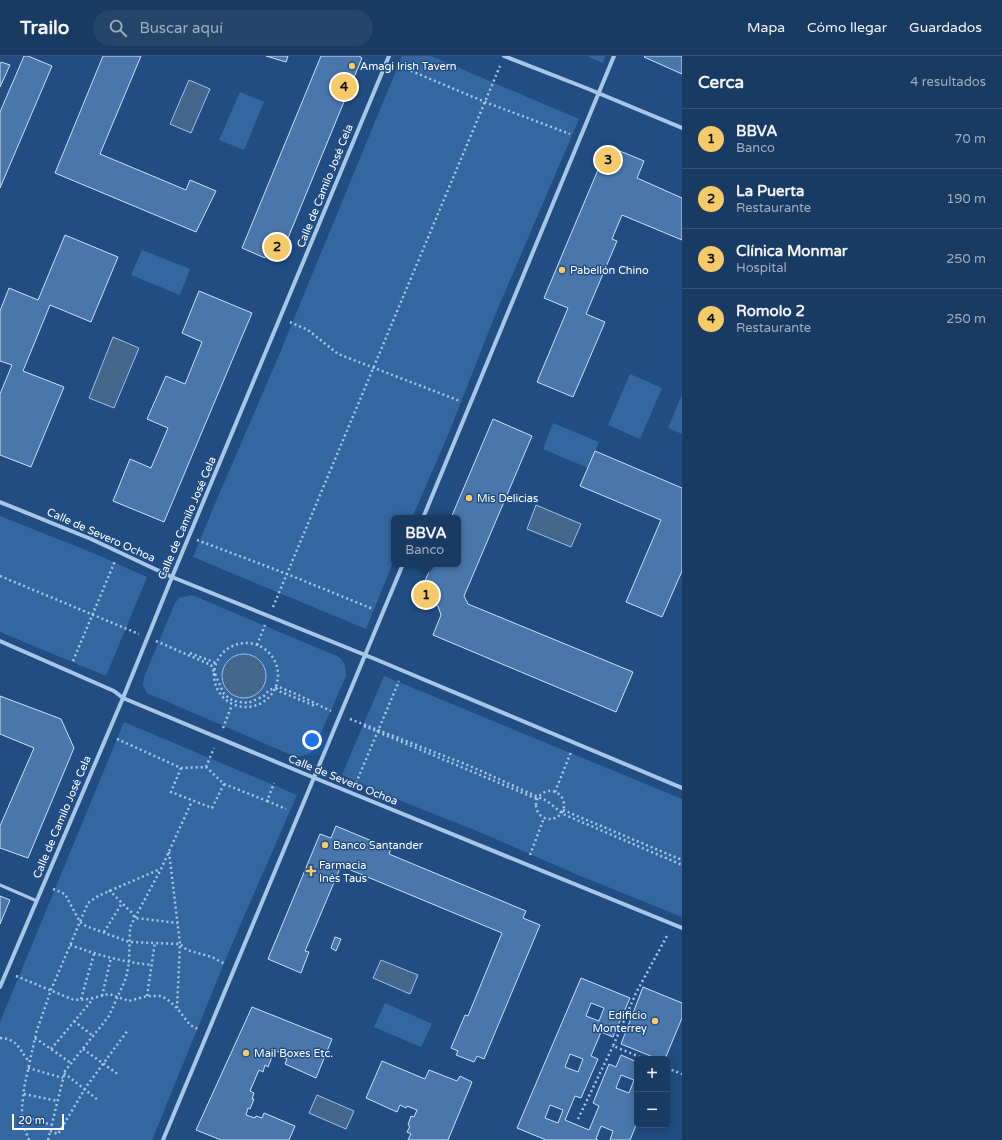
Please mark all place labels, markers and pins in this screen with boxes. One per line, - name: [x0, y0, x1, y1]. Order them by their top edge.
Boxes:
- place label: Amagi Irish Tavern: [360, 60, 457, 73]
- marker: Amagi Irish Tavern: [347, 61, 357, 71]
- pin: 4: [331, 72, 357, 102]
- pin: 3: [595, 145, 621, 175]
- pin: 2: [264, 232, 290, 262]
- place label: Pabellón Chino: [570, 264, 649, 277]
- marker: Pabellón Chino: [557, 265, 567, 275]
- place label: Mis Delicias: [477, 492, 538, 505]
- marker: Mis Delicias: [464, 493, 474, 503]
- pin: 1: [413, 580, 439, 610]
- place label: Banco Santander: [333, 839, 424, 852]
- marker: Banco Santander: [320, 840, 330, 850]
- place label: Farmacia Inés Taus: [319, 859, 367, 885]
- marker: Farmacia Inés Taus: [306, 866, 316, 876]
- place label: Edificio Monterrey: [593, 1009, 647, 1035]
- marker: Edificio Monterrey: [650, 1016, 660, 1026]
- place label: Mail Boxes Etc.: [254, 1047, 333, 1060]
- marker: Mail Boxes Etc.: [241, 1048, 251, 1058]

